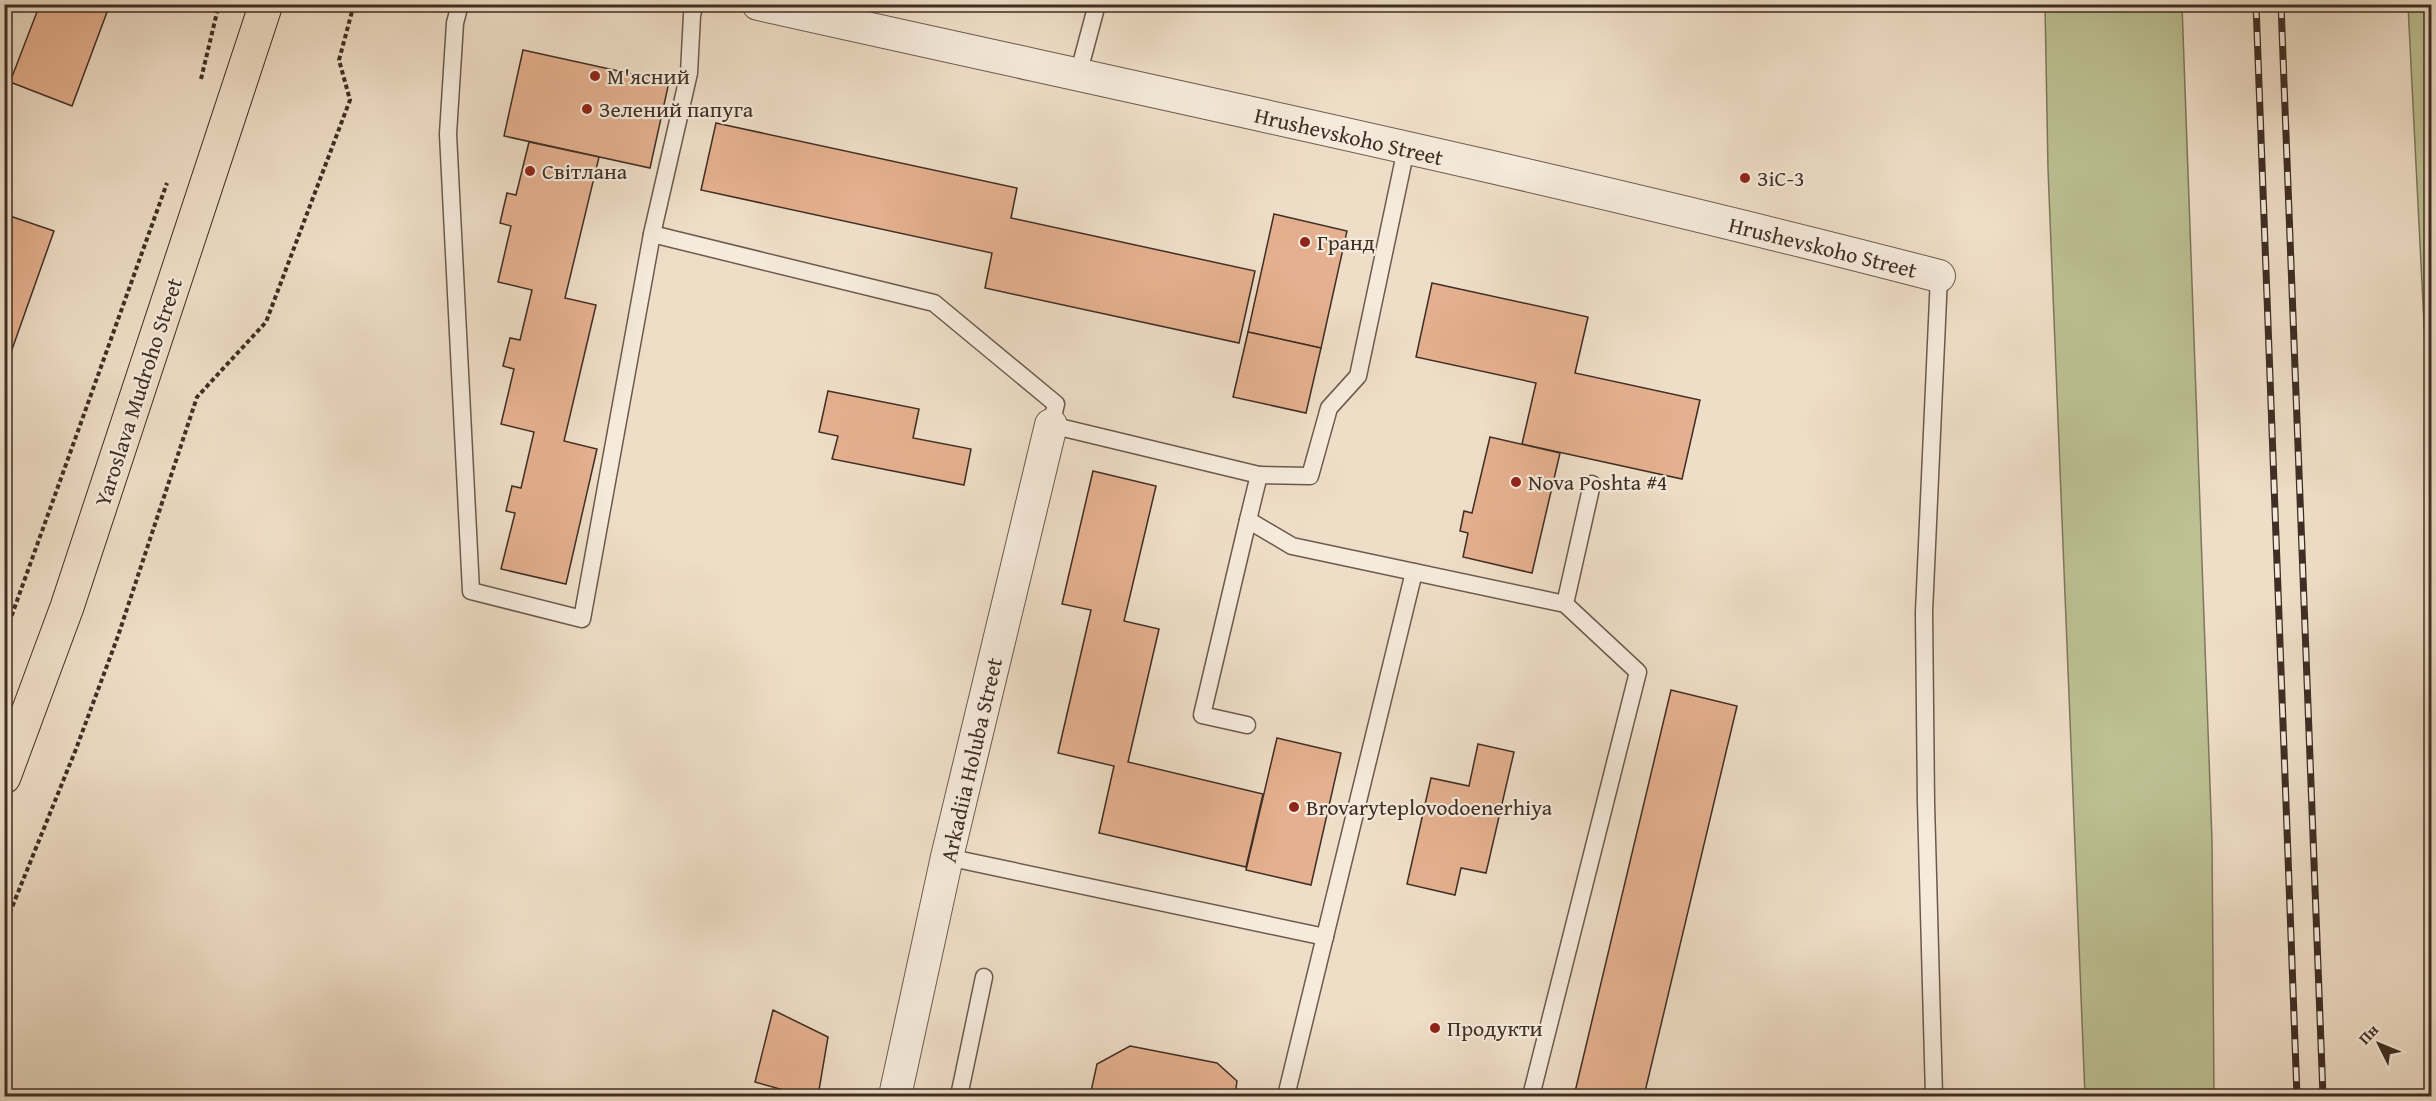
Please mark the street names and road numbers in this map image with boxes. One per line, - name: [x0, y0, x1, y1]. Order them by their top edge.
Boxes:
- street label: Hrushevskoho Street: [1252, 99, 1447, 173]
- street label: Hrushevskoho Street: [1726, 208, 1921, 286]
- street label: Yaroslava Mudroho Street: [86, 273, 190, 510]
- street label: Arkadiia Holuba Street: [932, 654, 1010, 866]

